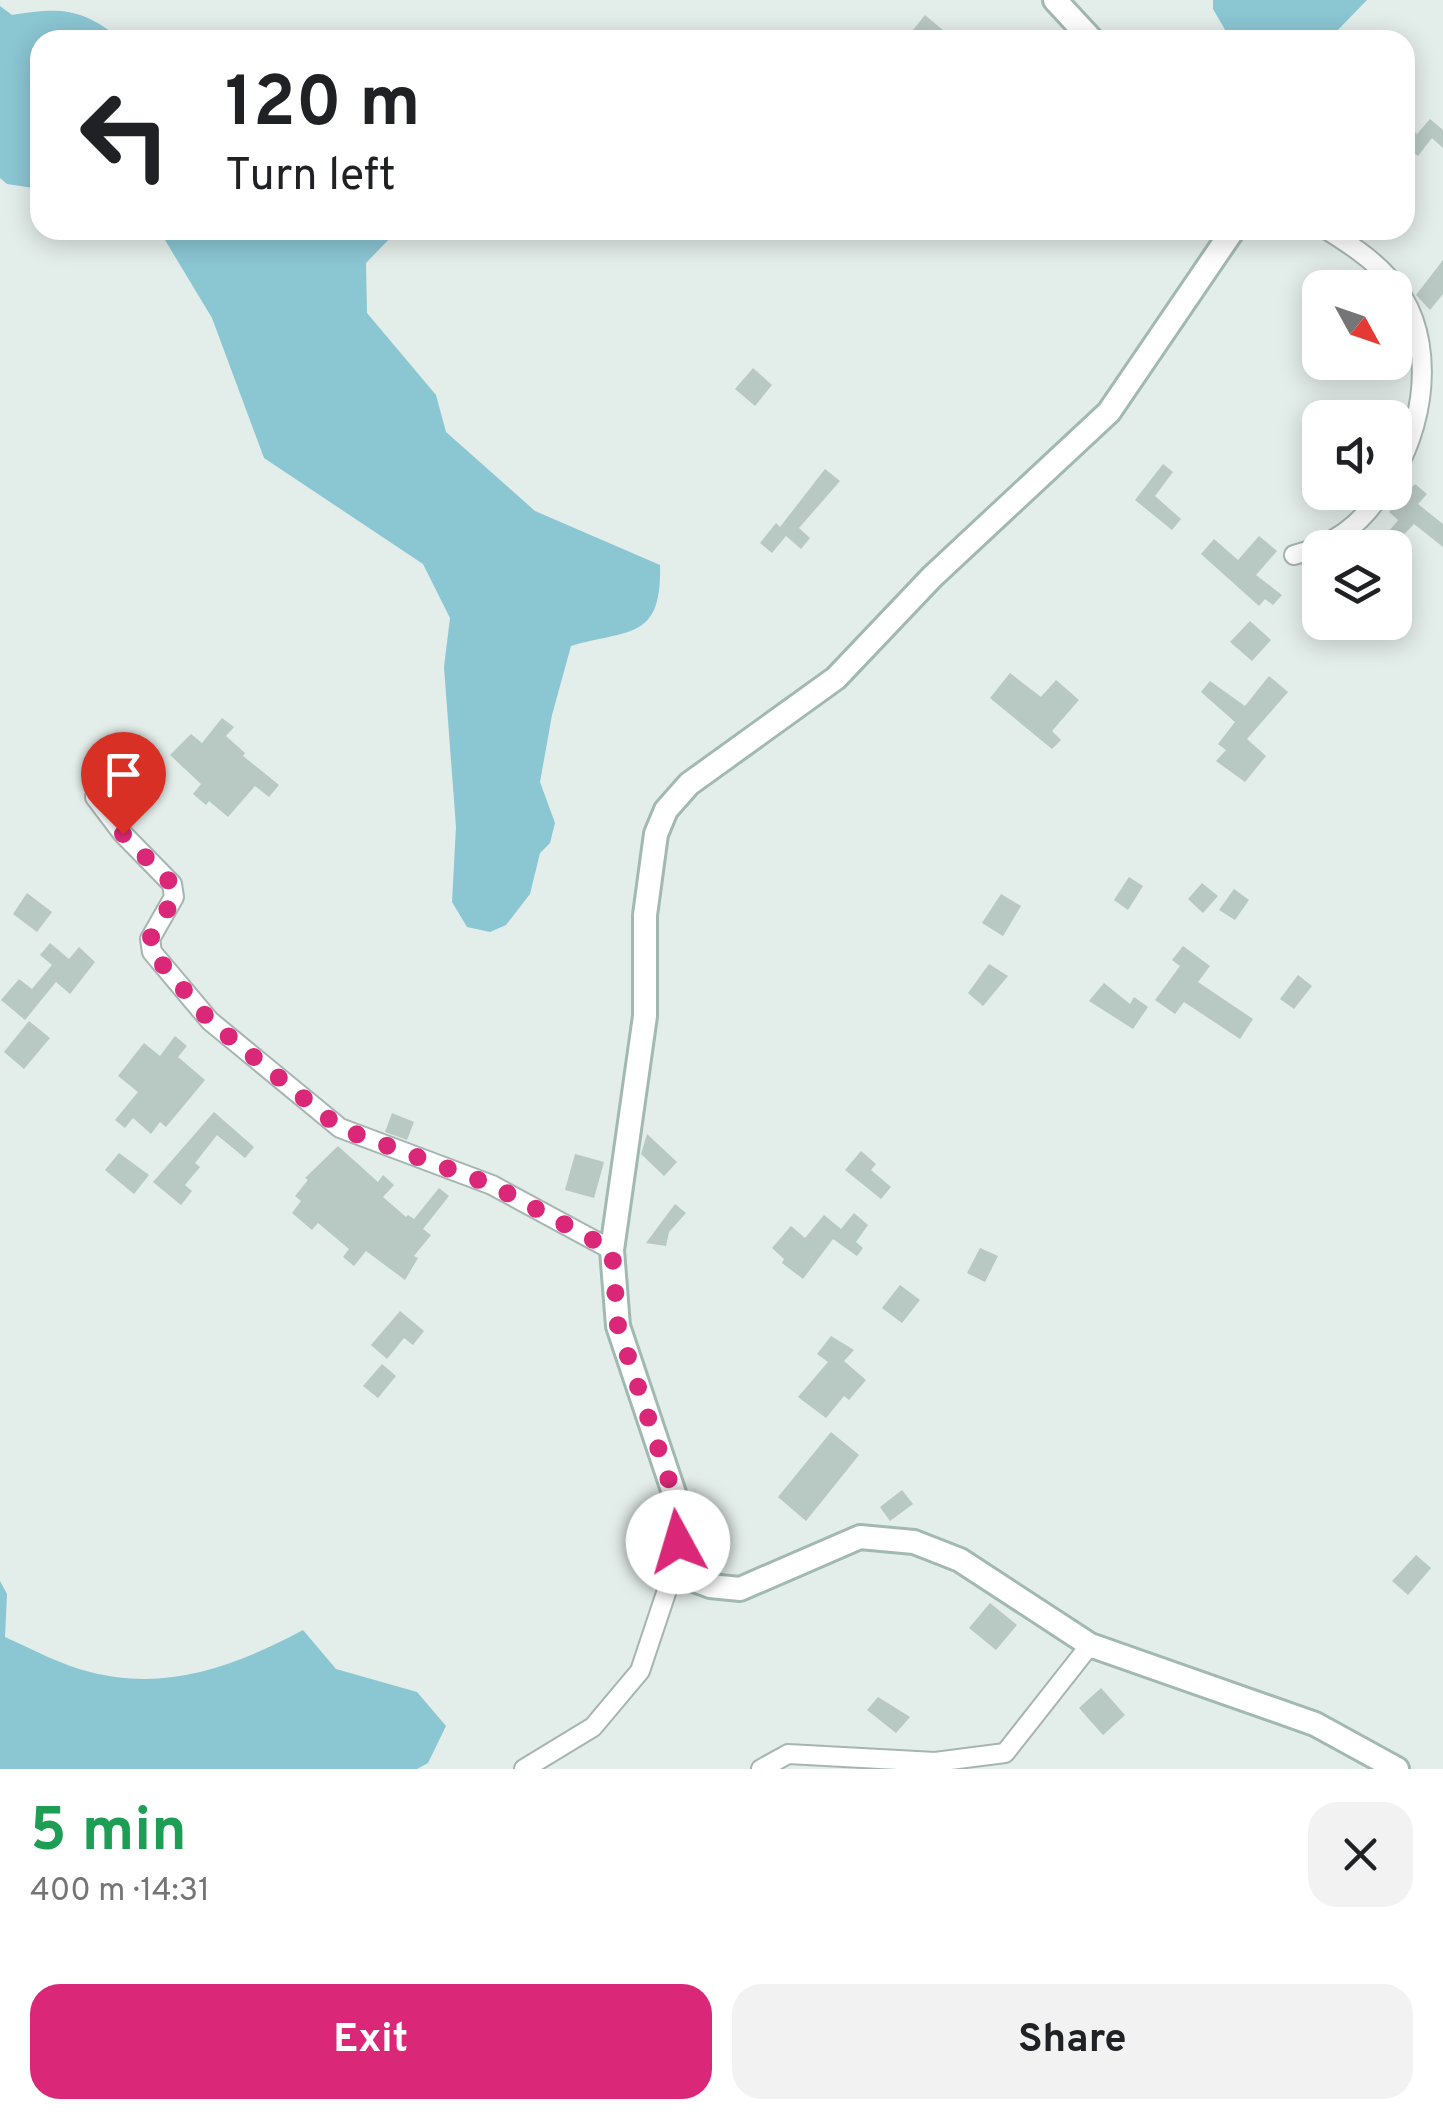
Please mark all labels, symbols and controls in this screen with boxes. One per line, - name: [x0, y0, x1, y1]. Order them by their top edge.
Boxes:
- text: 120 m: [225, 62, 421, 151]
- icon: left: [60, 70, 190, 200]
- text: Turn left: [225, 149, 396, 206]
- north arrow: [1302, 270, 1412, 380]
- map controls: [1302, 270, 1412, 640]
- button: sound: [1302, 400, 1412, 510]
- button: layers: [1302, 530, 1412, 640]
- pin: [81, 732, 166, 835]
- icon: arrive: [96, 747, 151, 802]
- position arrow: [626, 1490, 730, 1594]
- text: 5 min: [30, 1796, 187, 1872]
- button: close: [1308, 1802, 1413, 1907]
- text: 400 m · 14:31: [30, 1872, 210, 1912]
- button: Exit: [30, 1984, 712, 2099]
- button: Share: [732, 1984, 1413, 2099]

